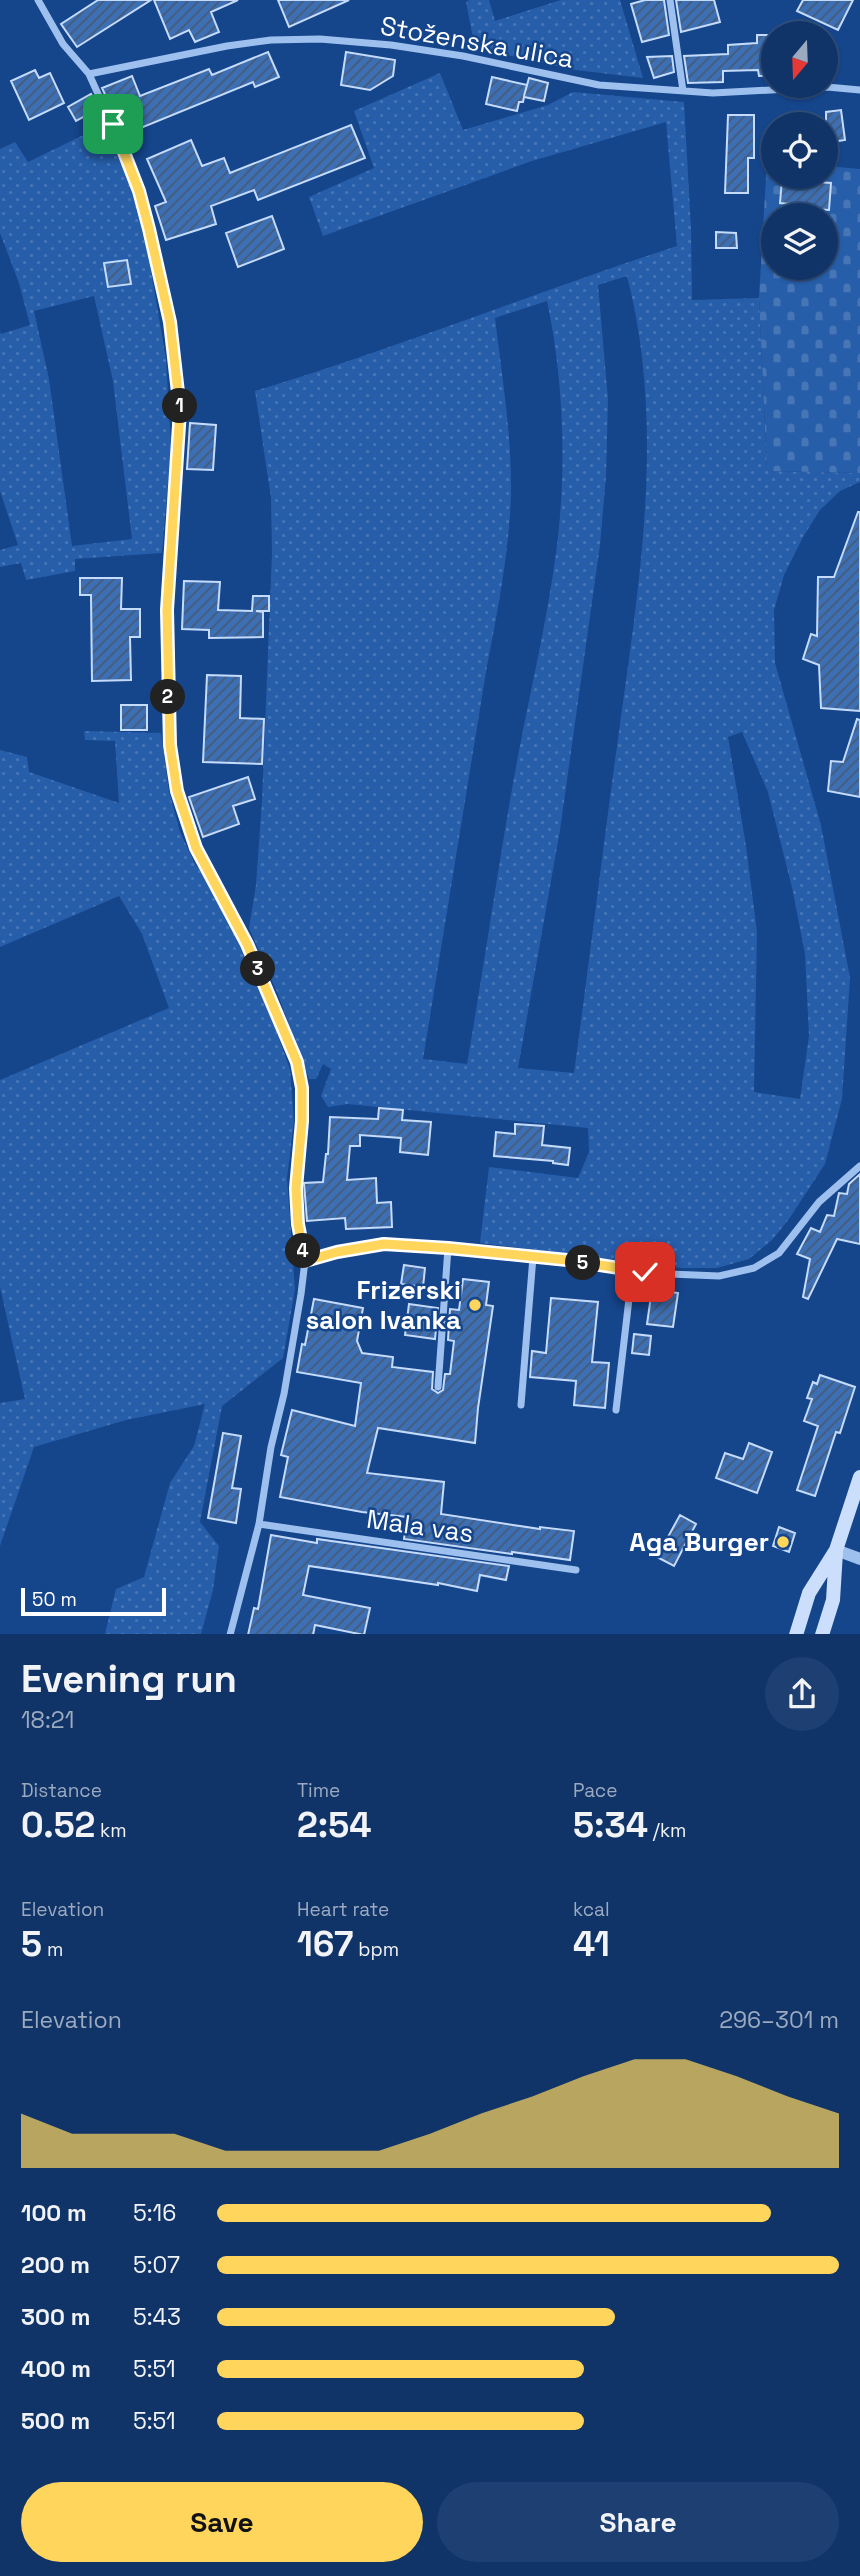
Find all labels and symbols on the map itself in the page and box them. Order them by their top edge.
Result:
street label: Stoženska ulica [378,8,576,76]
north arrow [761,21,838,98]
pin [83,94,143,154]
pin: 1 [162,388,198,424]
pin: 2 [150,680,186,714]
pin: 3 [240,951,276,986]
pin: 4 [286,1234,320,1268]
pin [615,1242,675,1302]
pin: 5 [566,1246,600,1280]
place label: Frizerski salon Ivanka [306,1273,461,1337]
marker: Frizerski salon Ivanka [467,1297,483,1313]
street label: Mala vas [364,1502,476,1550]
place label: Aga Burger [629,1525,769,1559]
marker: Aga Burger [775,1534,791,1550]
scale bar [21,1586,166,1617]

